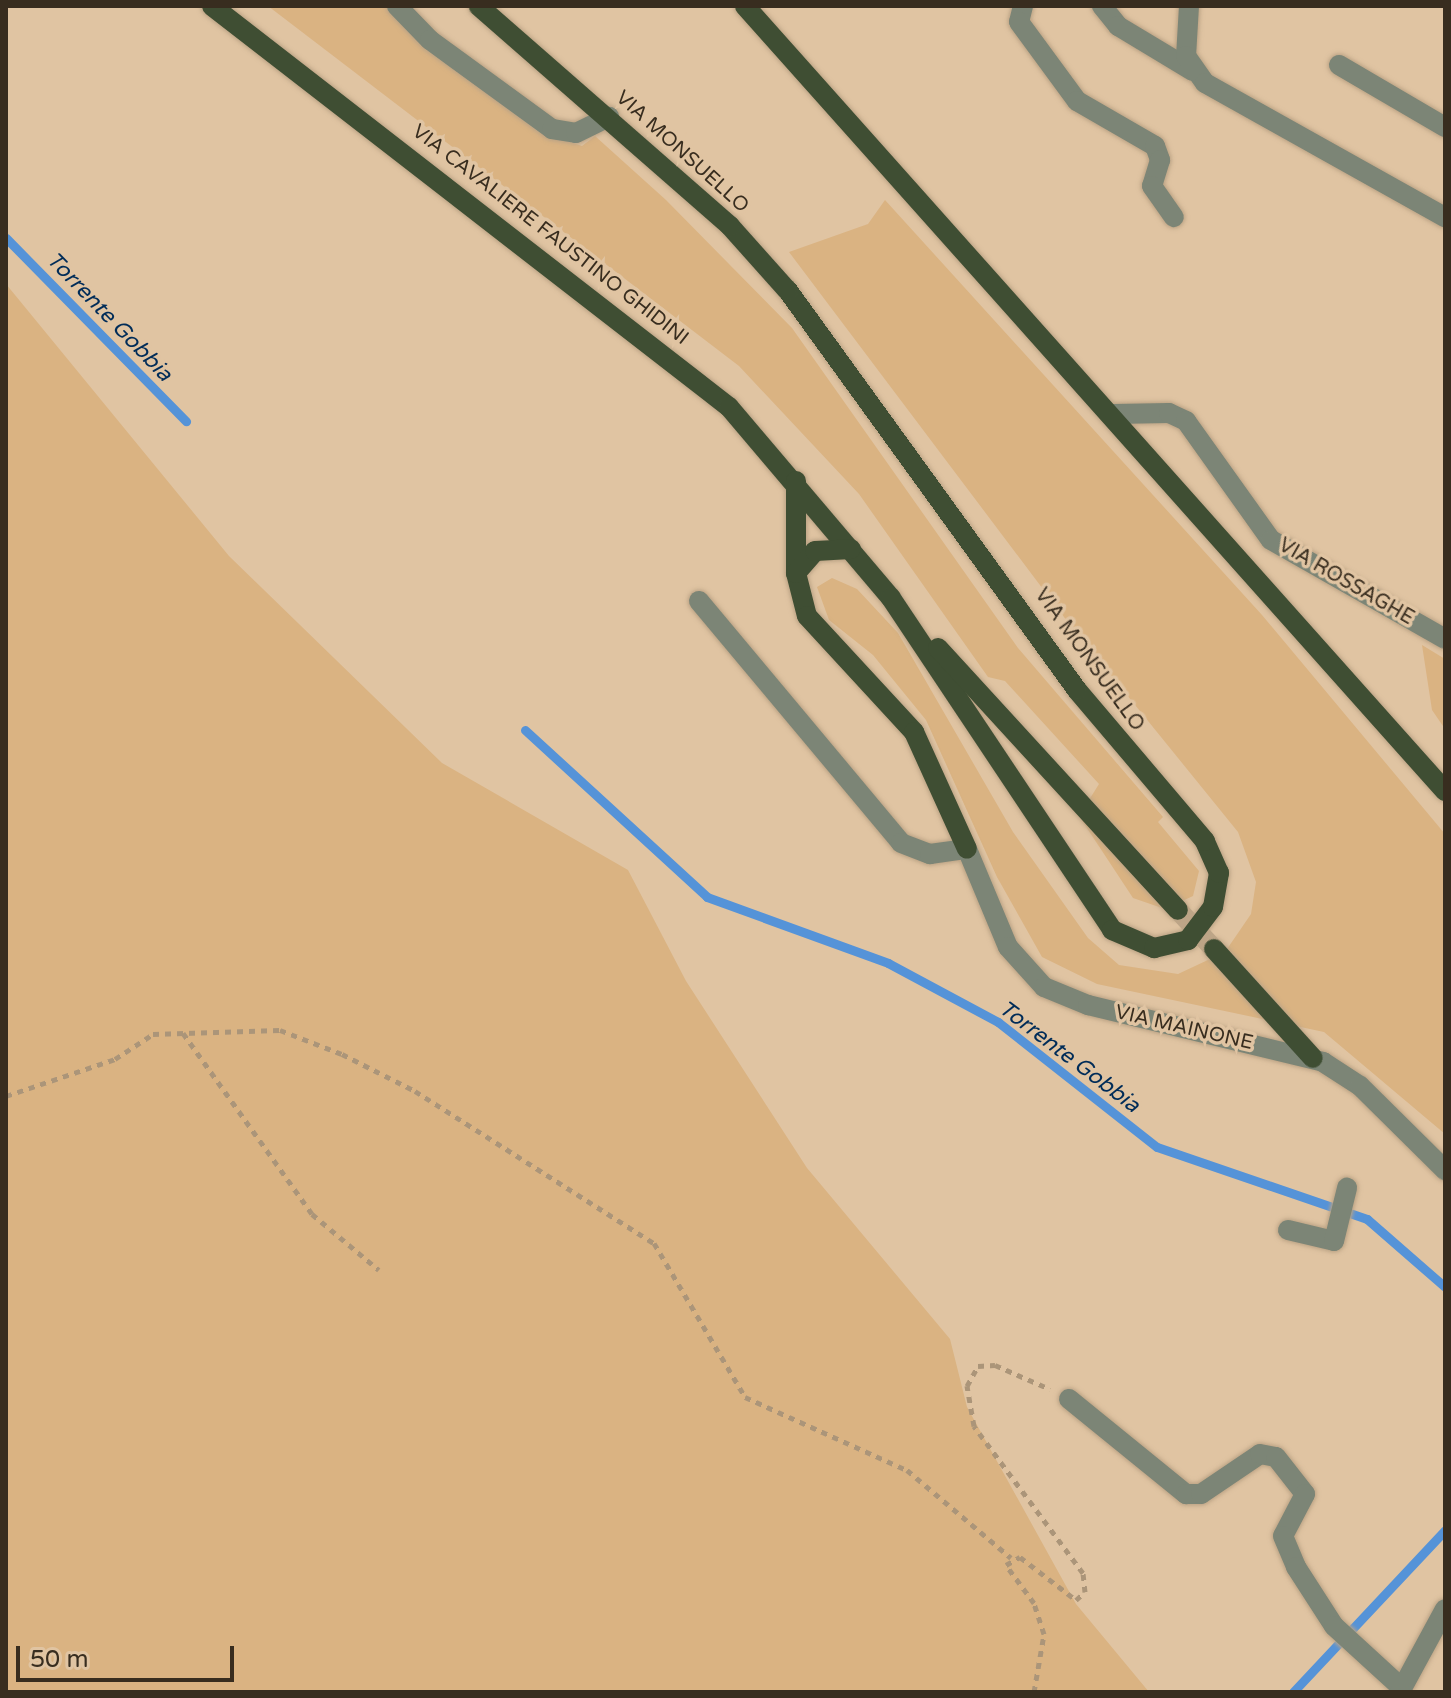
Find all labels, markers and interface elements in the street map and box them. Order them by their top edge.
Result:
street label: VIA MONSUELLO [610,86,754,218]
street label: VIA CAVALIERE FAUSTINO GHIDINI [407,120,693,350]
water label: Torrente Gobbia [41,247,177,387]
street label: VIA ROSSAGHE [1274,533,1418,631]
street label: VIA MONSUELLO [1029,584,1149,736]
water label: Torrente Gobbia [993,995,1145,1119]
street label: VIA MAINONE [1113,1000,1255,1056]
scale bar [20,1630,238,1680]
text: 50 m [30,1645,88,1674]

